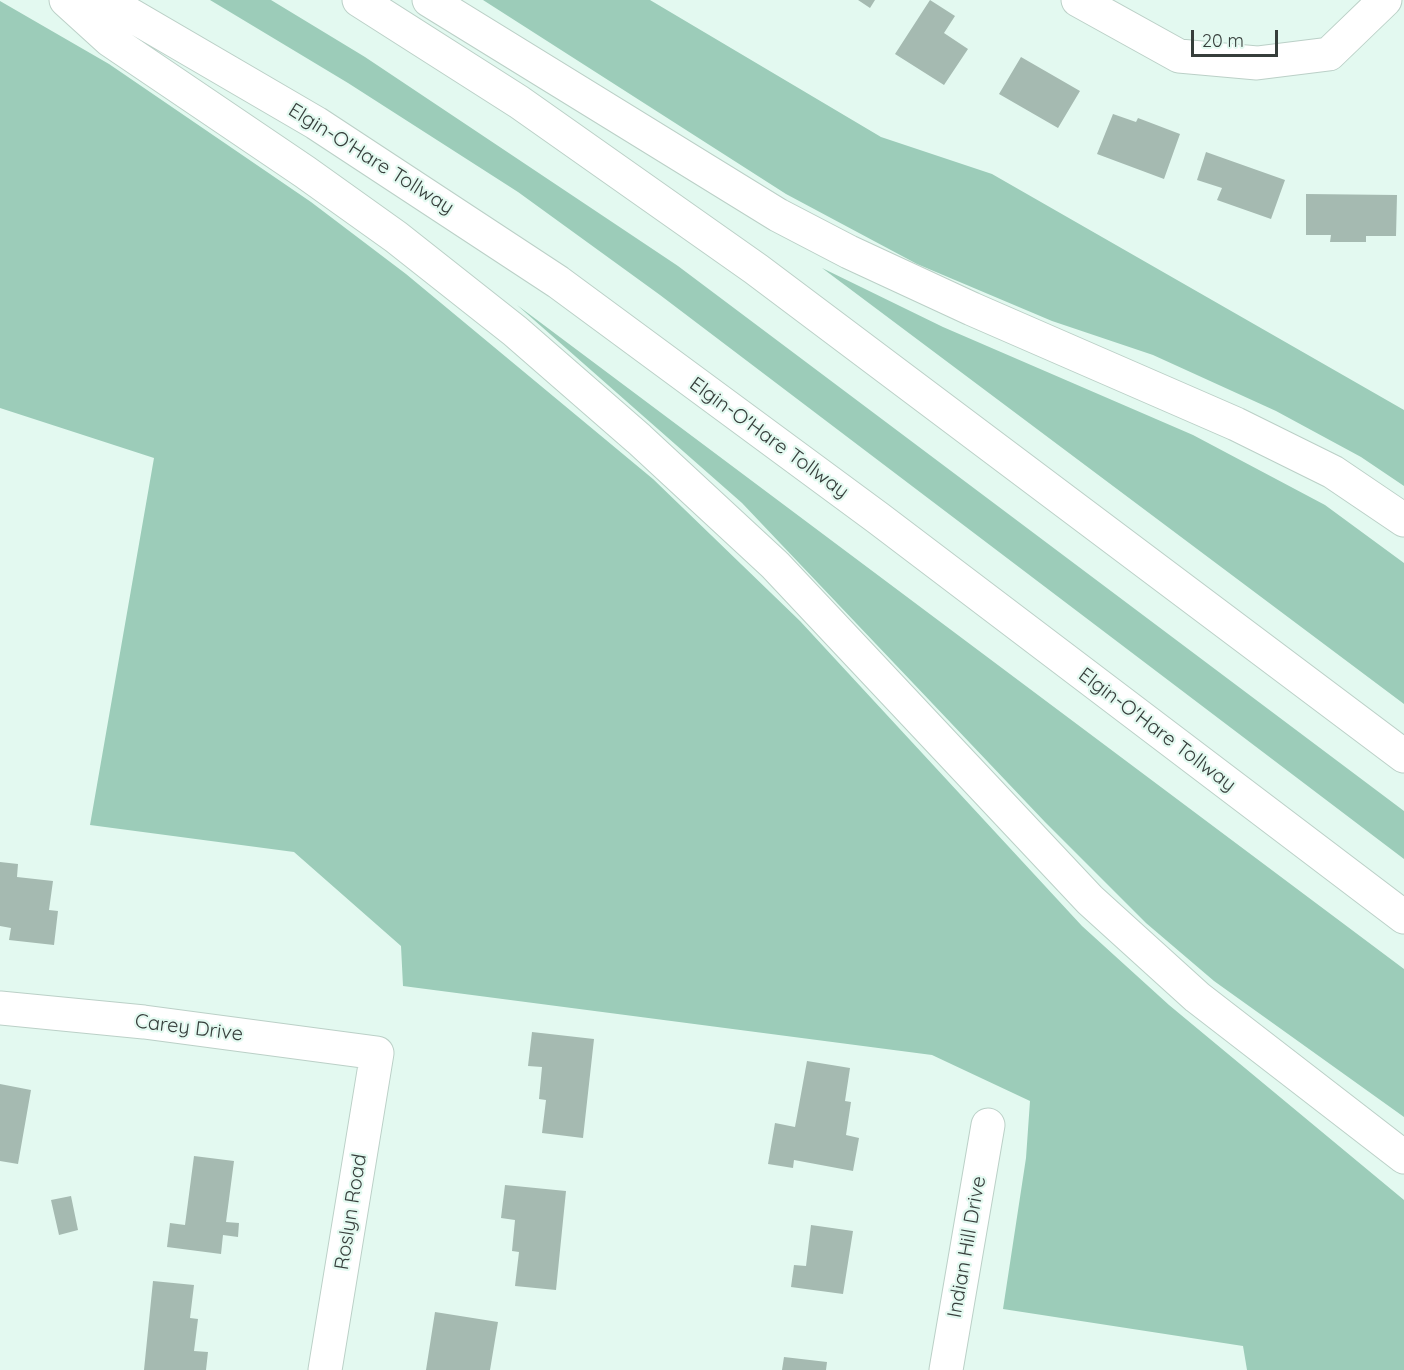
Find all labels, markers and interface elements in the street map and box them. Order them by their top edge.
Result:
scale bar [1194,18,1281,56]
text: 20 m [1202,29,1244,52]
street label: Elgin-O'Hare Tollway [284,98,458,220]
street label: Elgin-O'Hare Tollway [685,372,853,504]
street label: Elgin-O'Hare Tollway [1074,663,1240,797]
street label: Carey Drive [134,1009,244,1047]
street label: Roslyn Road [330,1152,372,1272]
street label: Indian Hill Drive [943,1174,991,1320]

